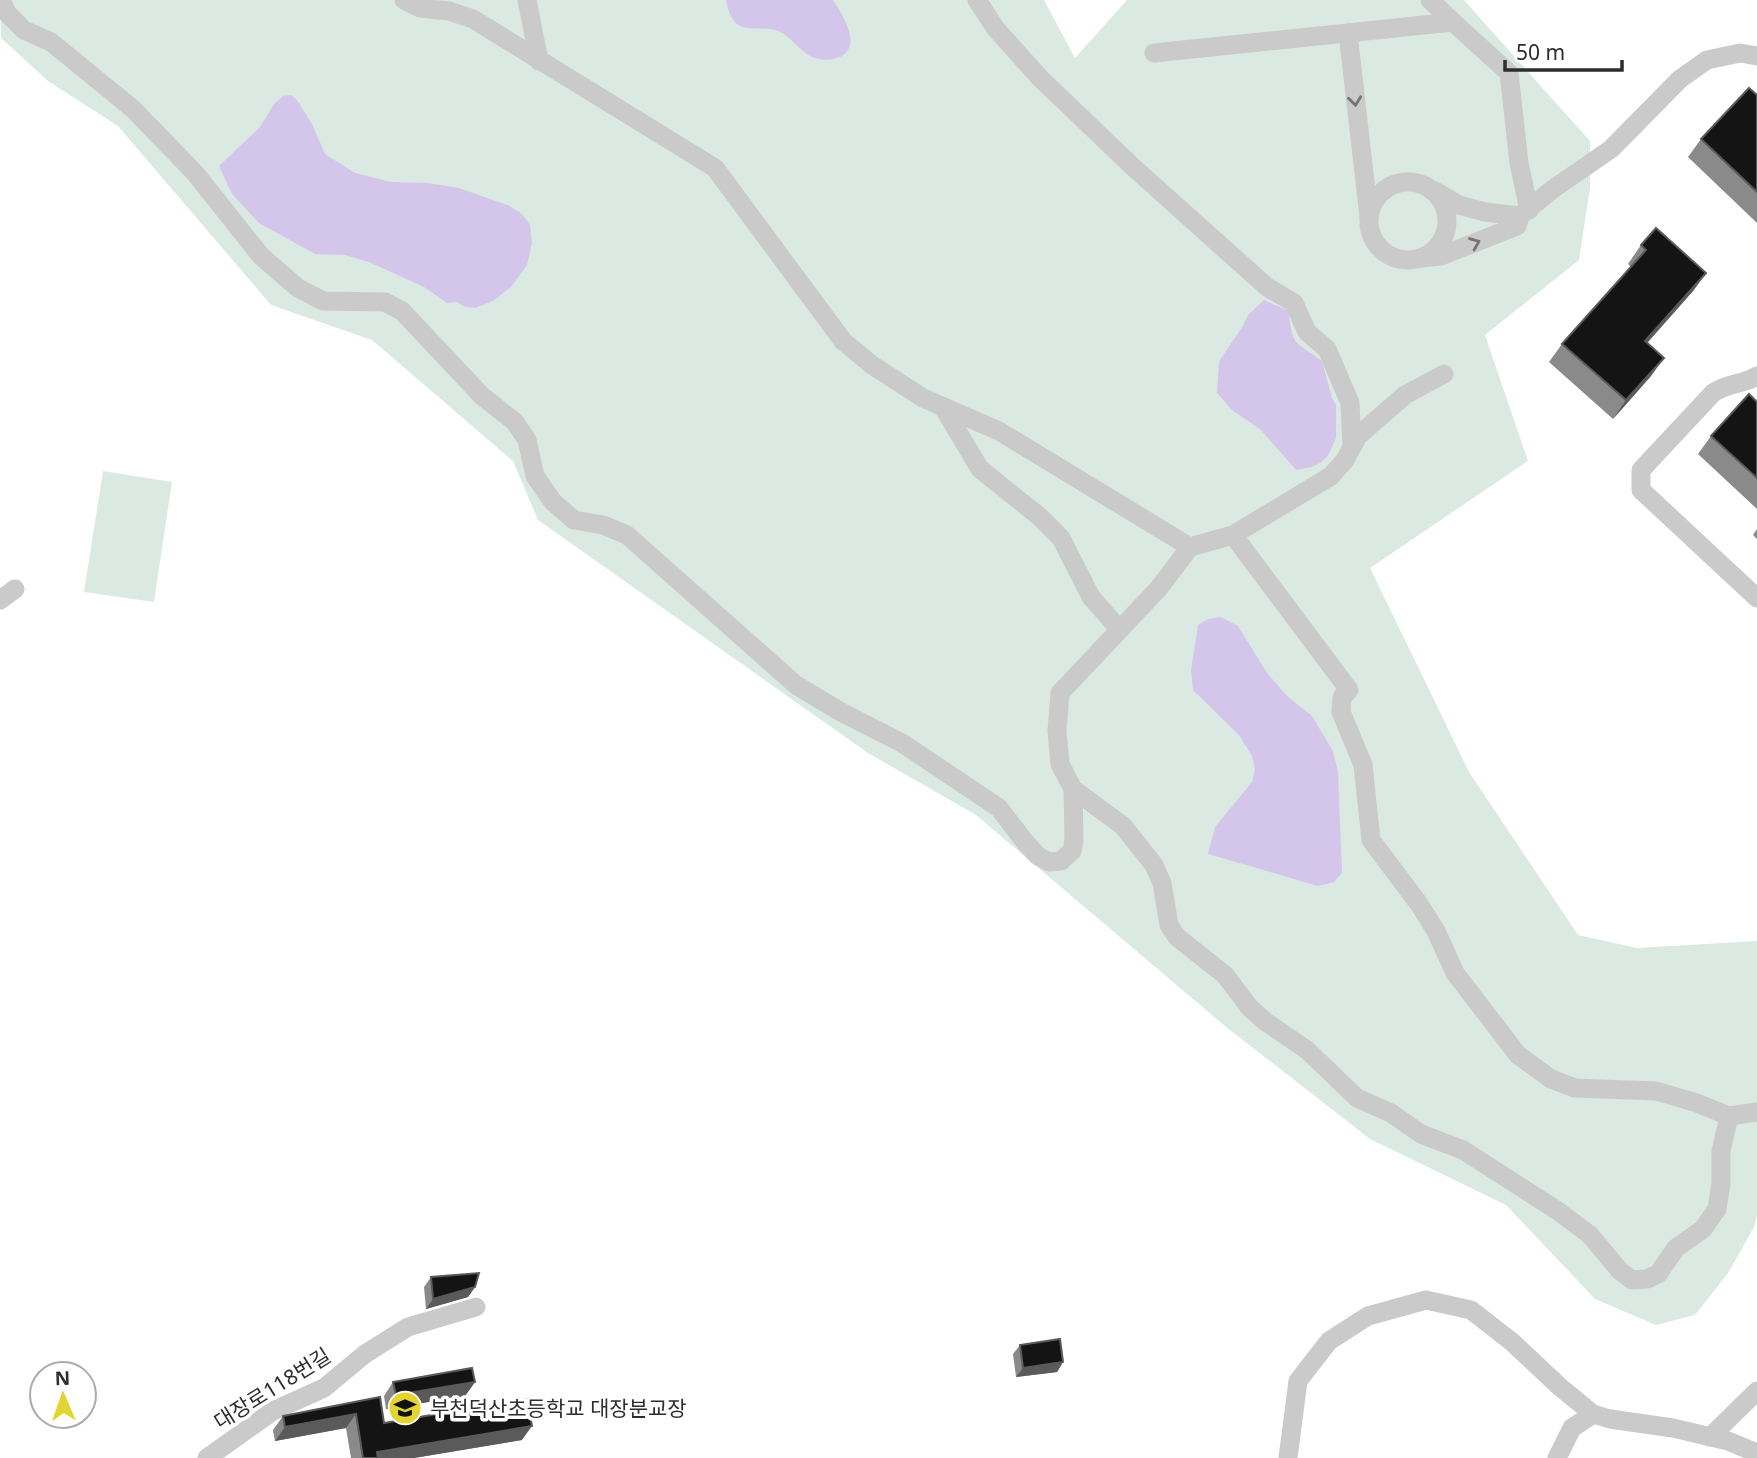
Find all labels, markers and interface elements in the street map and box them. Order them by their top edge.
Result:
scale bar [1505,28,1622,72]
text: 50 m [1516,38,1565,66]
one-way arrow [1348,95,1363,107]
one-way arrow [1467,237,1480,251]
street label: 대장로118번길 [208,1341,336,1435]
north arrow [28,1360,98,1430]
text: N [54,1365,71,1391]
school or university icon: 부천덕산초등학교 대장분교장 [386,1389,424,1427]
place label: 부천덕산초등학교 대장분교장 [430,1394,687,1422]

